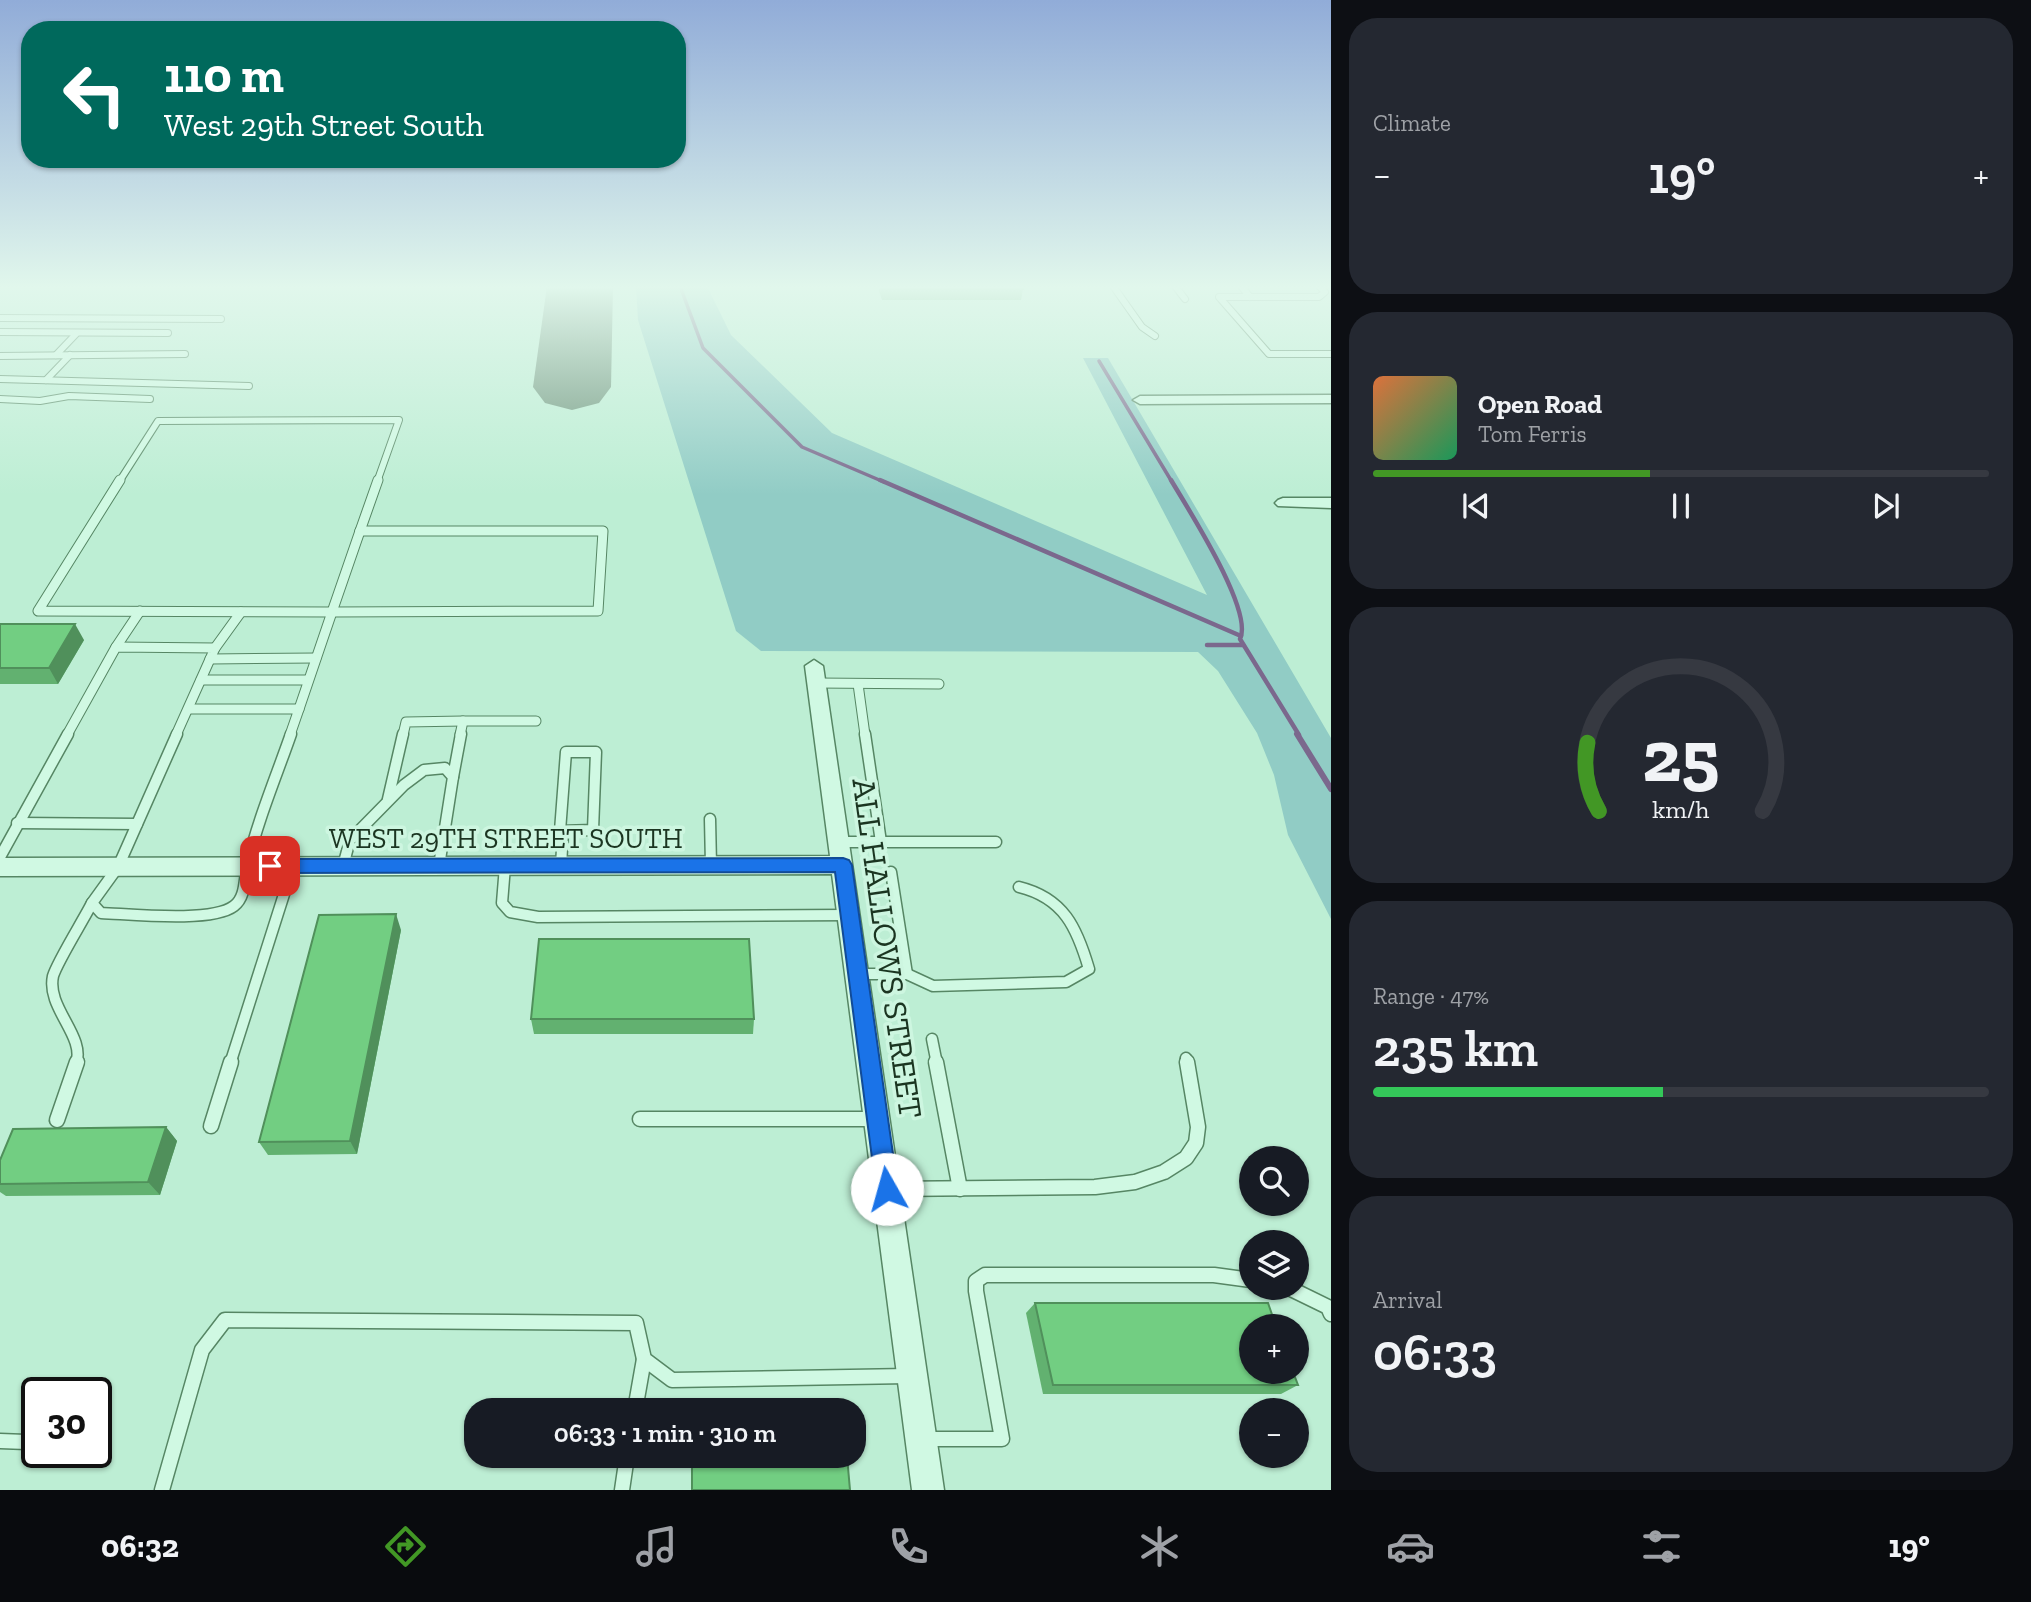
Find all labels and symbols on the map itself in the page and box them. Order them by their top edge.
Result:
street label: ALL HALLOWS STREET [844,776,931,1121]
street label: WEST 29TH STREET SOUTH [329,822,683,855]
pin [240,836,300,896]
position arrow [850,1152,924,1226]
speed limit sign: 30 [21,1377,112,1468]

